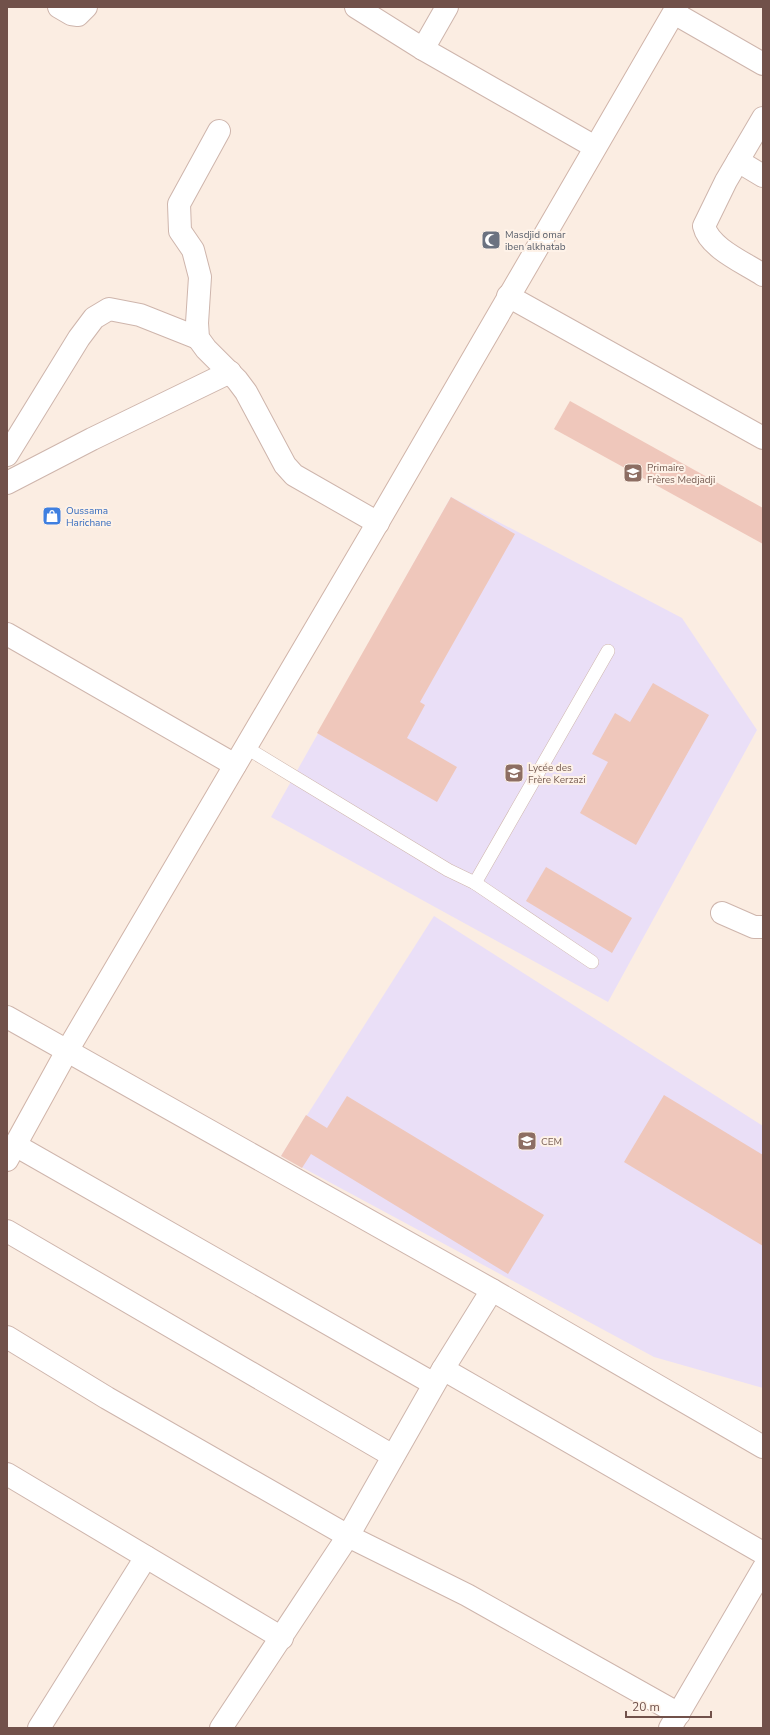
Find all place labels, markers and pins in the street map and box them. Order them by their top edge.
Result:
place label: Masdjid omar iben alkhatab [505,228,566,254]
mosque icon: Masdjid omar iben alkhatab [480,229,502,251]
place label: Primaire Frères Medjadji [647,461,715,487]
school or university icon: Primaire Frères Medjadji [622,462,644,484]
place label: Oussama Harichane [66,504,111,530]
shop icon: Oussama Harichane [41,505,63,527]
place label: Lycée des Frère Kerzazi [528,761,586,787]
school or university icon: Lycée des Frère Kerzazi [503,762,525,784]
school or university icon: CEM [516,1130,538,1152]
place label: CEM [541,1135,562,1149]

